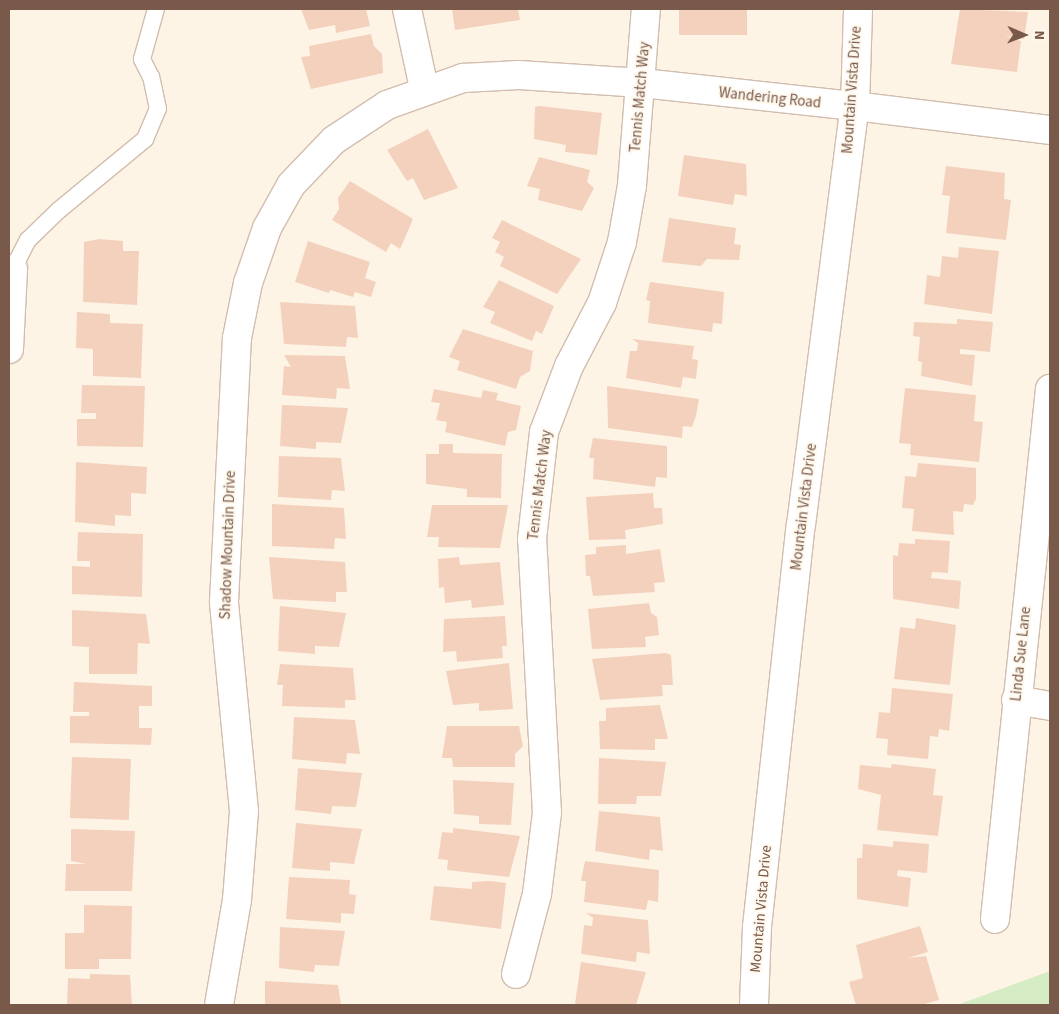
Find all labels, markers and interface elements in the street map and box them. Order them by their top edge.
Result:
north arrow [999,10,1049,60]
street label: Mountain Vista Drive [839,26,865,154]
text: N [1029,30,1049,40]
street label: Tennis Match Way [626,41,654,153]
street label: Wandering Road [718,84,822,112]
street label: Tennis Match Way [524,429,556,541]
street label: Mountain Vista Drive [787,442,821,572]
street label: Shadow Mountain Drive [216,470,240,620]
street label: Linda Sue Lane [1007,606,1035,702]
street label: Mountain Vista Drive [746,845,776,973]

